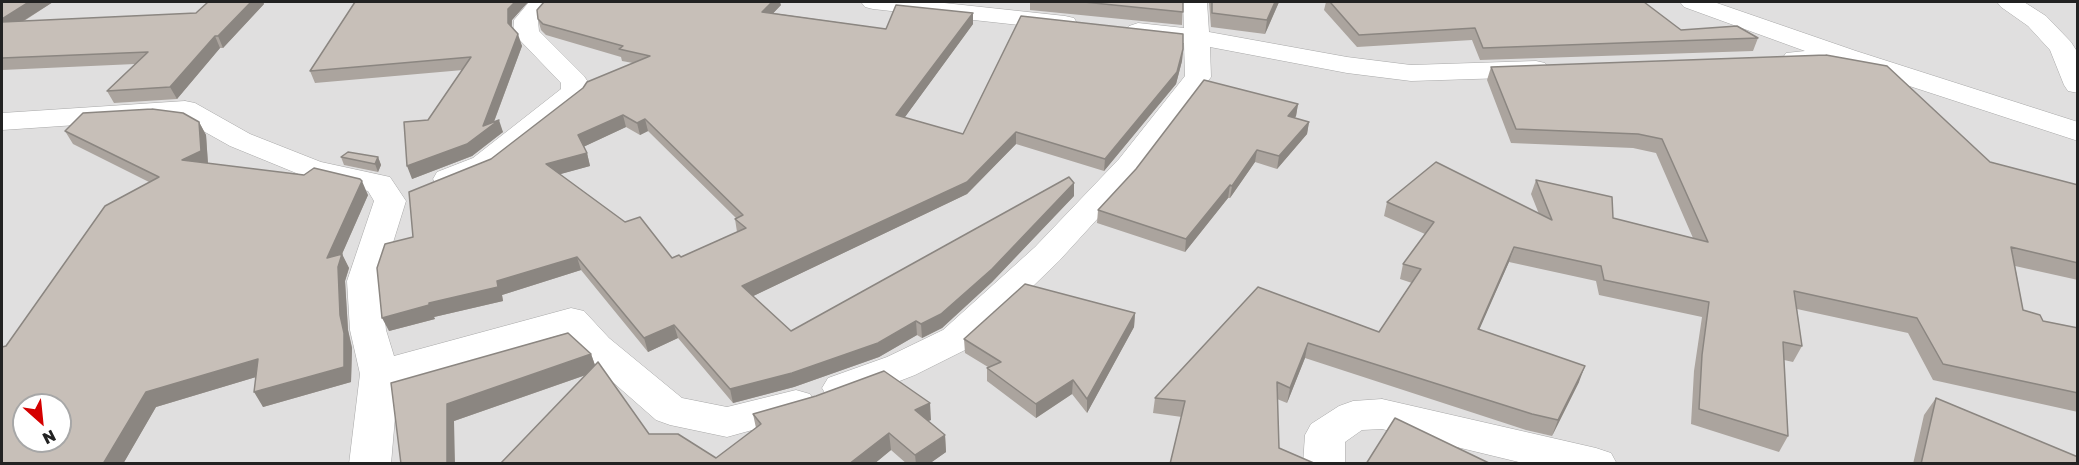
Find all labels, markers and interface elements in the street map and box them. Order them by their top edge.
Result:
north arrow [12,393,72,453]
text: N [39,426,59,449]

